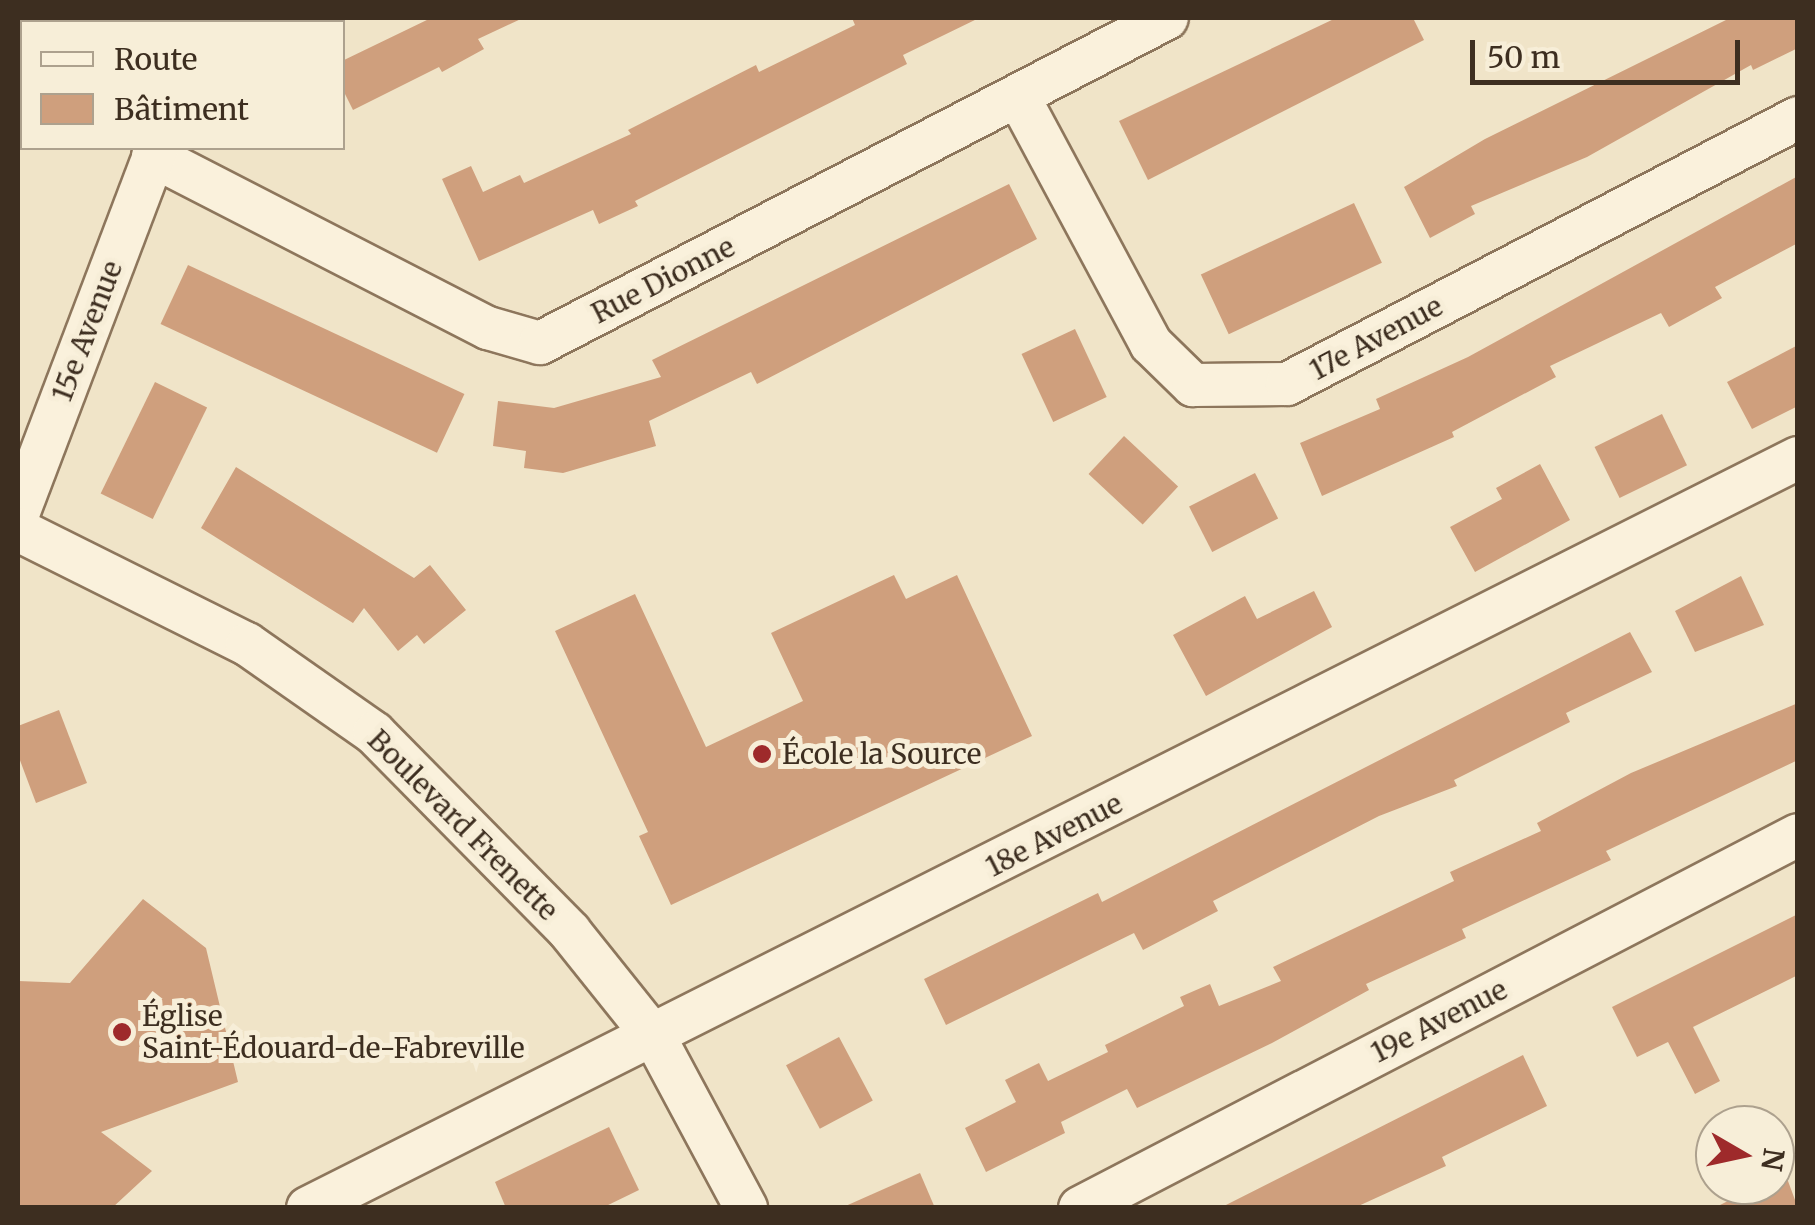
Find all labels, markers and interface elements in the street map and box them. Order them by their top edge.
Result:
legend [20,20,345,150]
scale bar [1475,20,1745,82]
text: 50 m [1487,38,1560,76]
text: Route [114,40,197,78]
text: Bâtiment [114,90,249,128]
street label: Rue Dionne [586,230,740,330]
street label: 15e Avenue [45,256,129,406]
street label: 17e Avenue [1304,289,1448,387]
street label: Boulevard Frenette [361,723,565,927]
place label: École la Source [782,737,981,771]
marker: École la Source [751,743,773,765]
street label: 18e Avenue [980,786,1128,884]
street label: 19e Avenue [1366,972,1512,1070]
place label: Église Saint-Édouard-de-Fabreville [142,999,525,1065]
marker: Église Saint-Édouard-de-Fabreville [111,1021,133,1043]
north arrow [1695,1105,1795,1205]
text: N [1753,1146,1792,1173]

